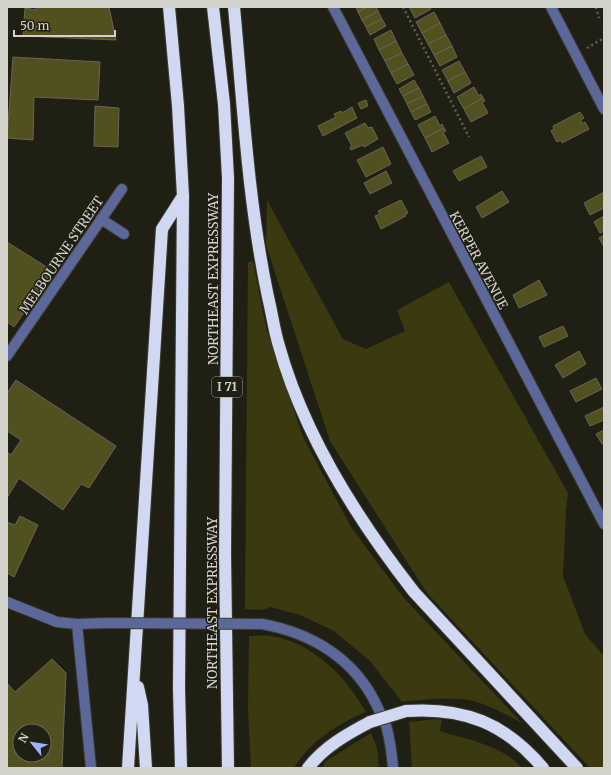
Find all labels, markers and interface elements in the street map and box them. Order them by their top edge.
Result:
scale bar [14,12,115,38]
text: 50 m [20,18,49,33]
street label: NORTHEAST EXPRESSWAY [205,192,222,365]
street label: MELBOURNE STREET [16,193,107,318]
street label: KERPER AVENUE [446,208,512,313]
road number: I 71 [212,377,242,397]
street label: NORTHEAST EXPRESSWAY [204,516,221,689]
north arrow [12,723,52,763]
text: N [15,730,32,745]

